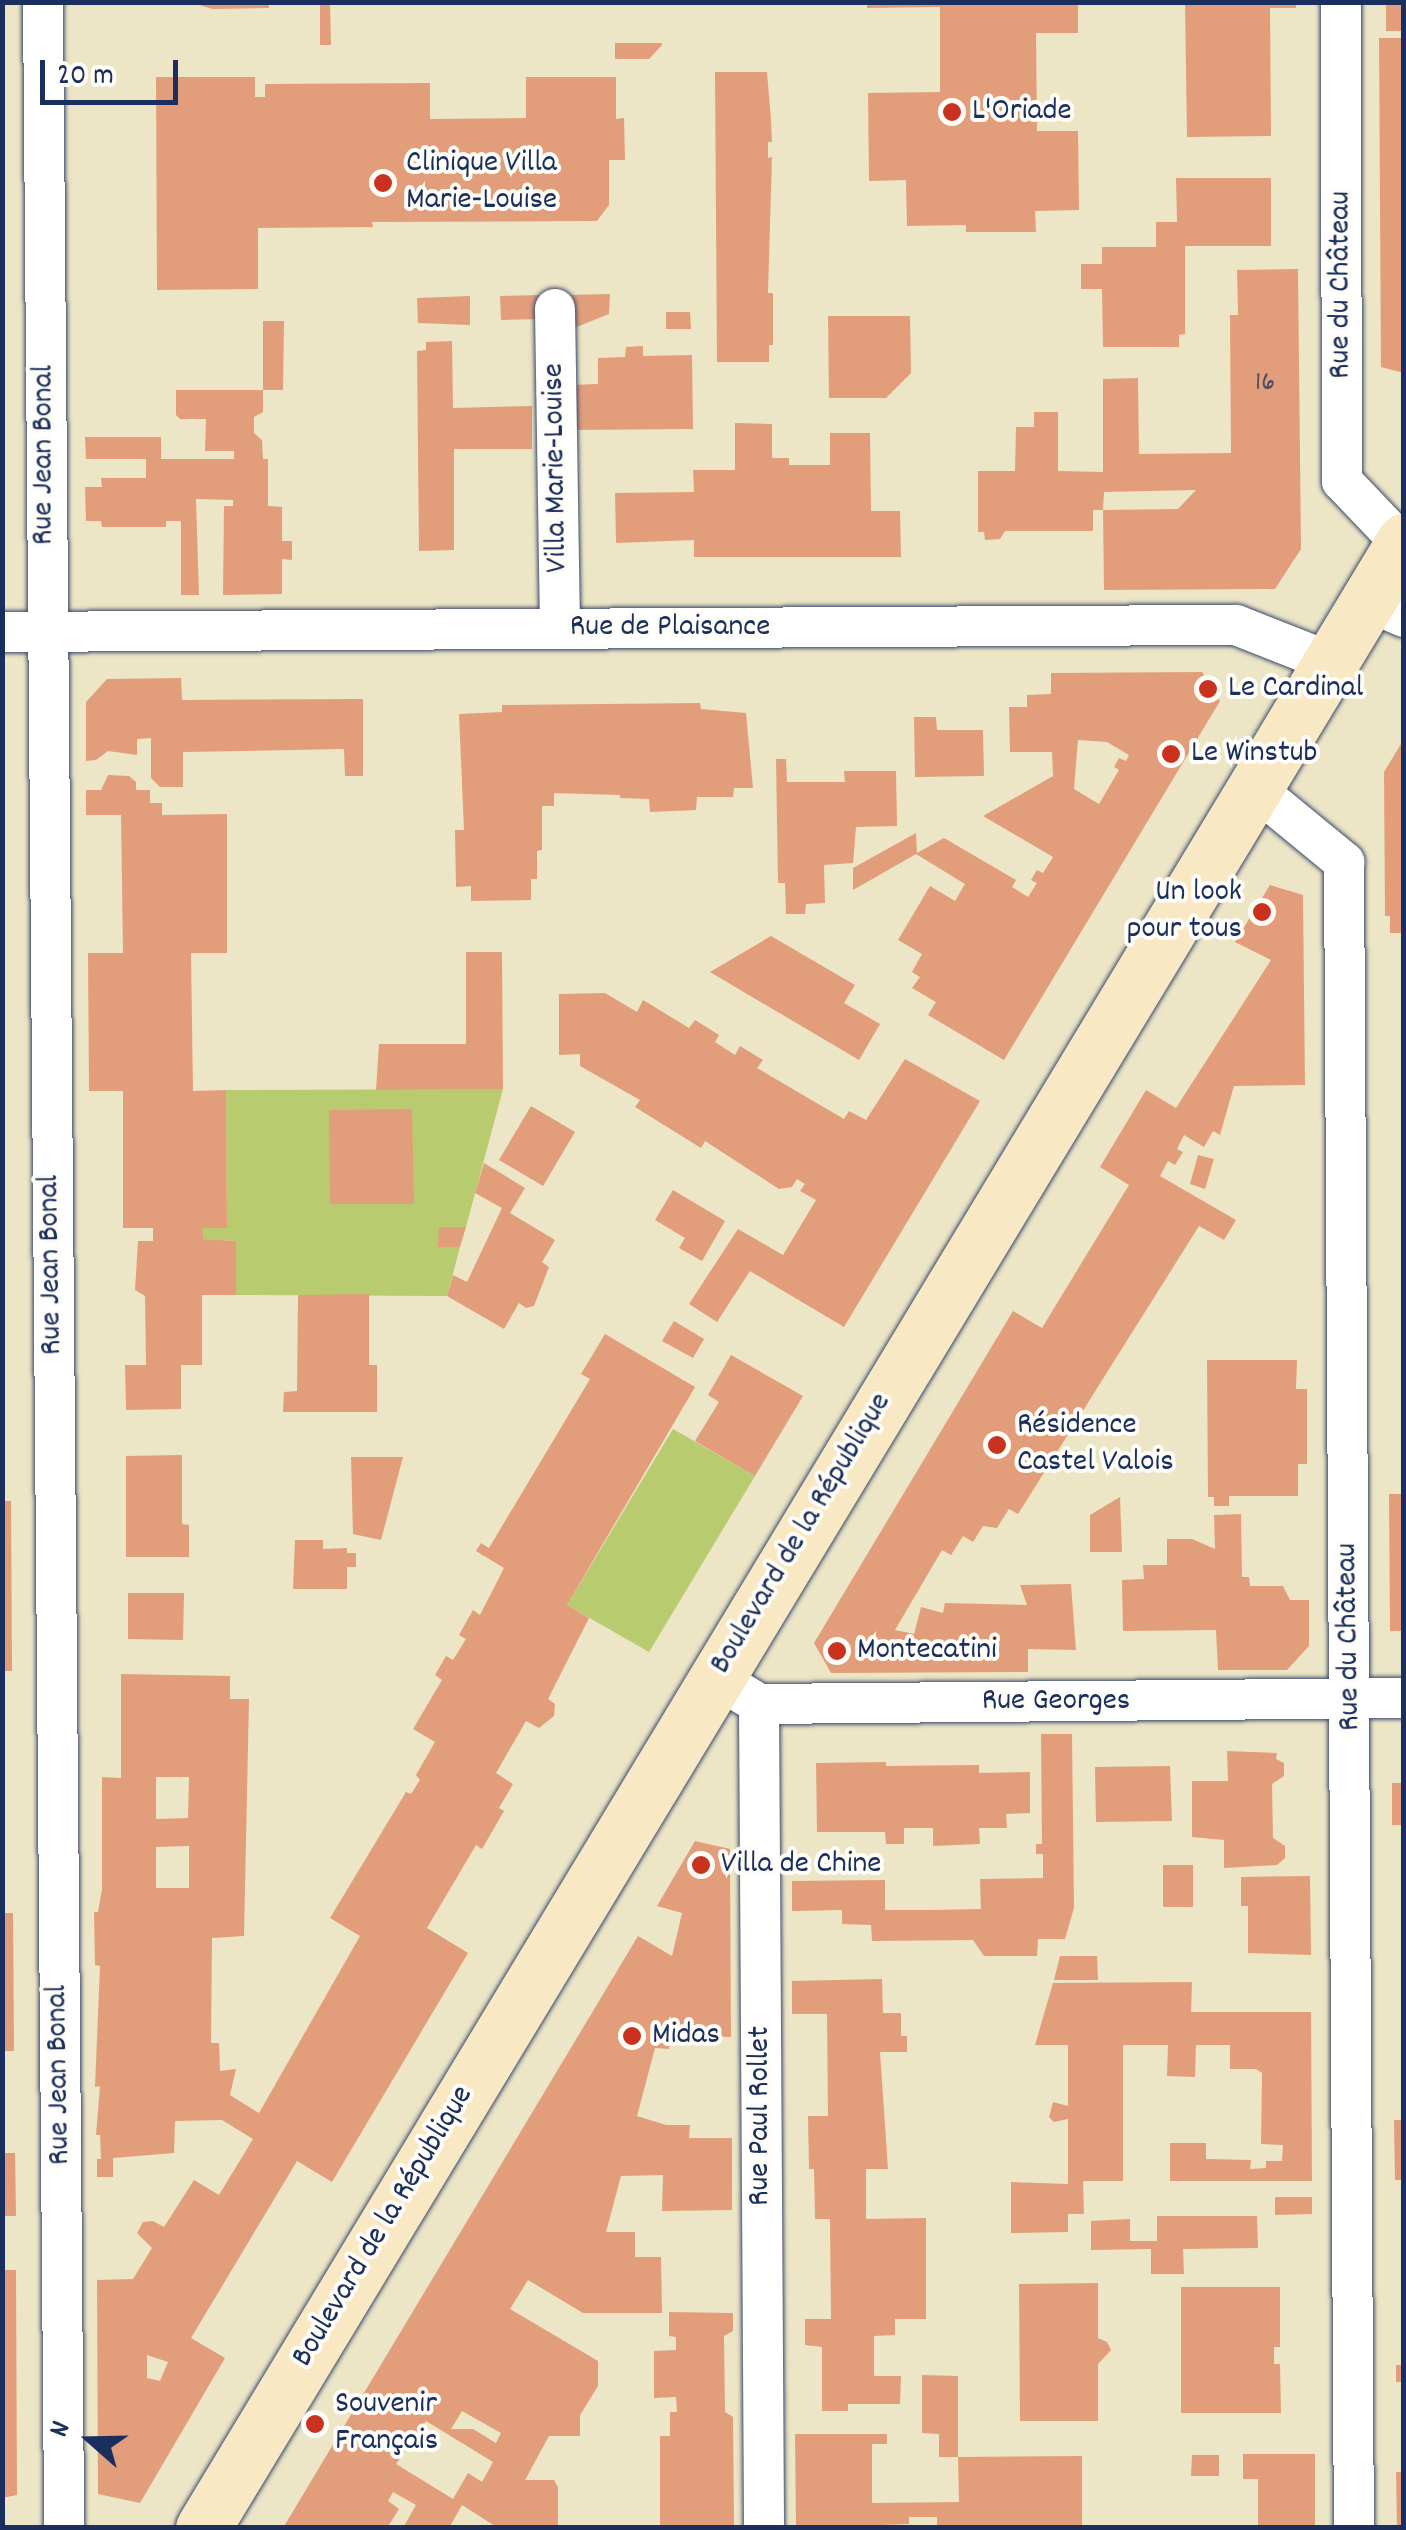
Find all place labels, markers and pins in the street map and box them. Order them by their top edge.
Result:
place label: L'Oriade [972,93,1072,131]
marker: L'Oriade [941,101,963,123]
place label: Clinique Villa Marie-Louise [406,146,557,221]
marker: Clinique Villa Marie-Louise [370,170,396,196]
place label: Le Cardinal [1228,670,1363,708]
marker: Le Cardinal [1197,678,1219,700]
place label: Le Winstub [1191,735,1317,773]
marker: Le Winstub [1160,743,1182,765]
place label: Un look pour tous [1127,875,1242,950]
marker: Un look pour tous [1251,901,1273,923]
place label: Résidence Castel Valois [1017,1408,1174,1483]
marker: Résidence Castel Valois [986,1434,1008,1456]
place label: Montecatini [857,1632,997,1670]
marker: Montecatini [826,1640,848,1662]
place label: Villa de Chine [721,1846,881,1884]
marker: Villa de Chine [690,1854,712,1876]
place label: Midas [652,2017,720,2055]
marker: Midas [621,2025,643,2047]
place label: Souvenir Français [335,2387,438,2462]
marker: Souvenir Français [304,2413,326,2435]

